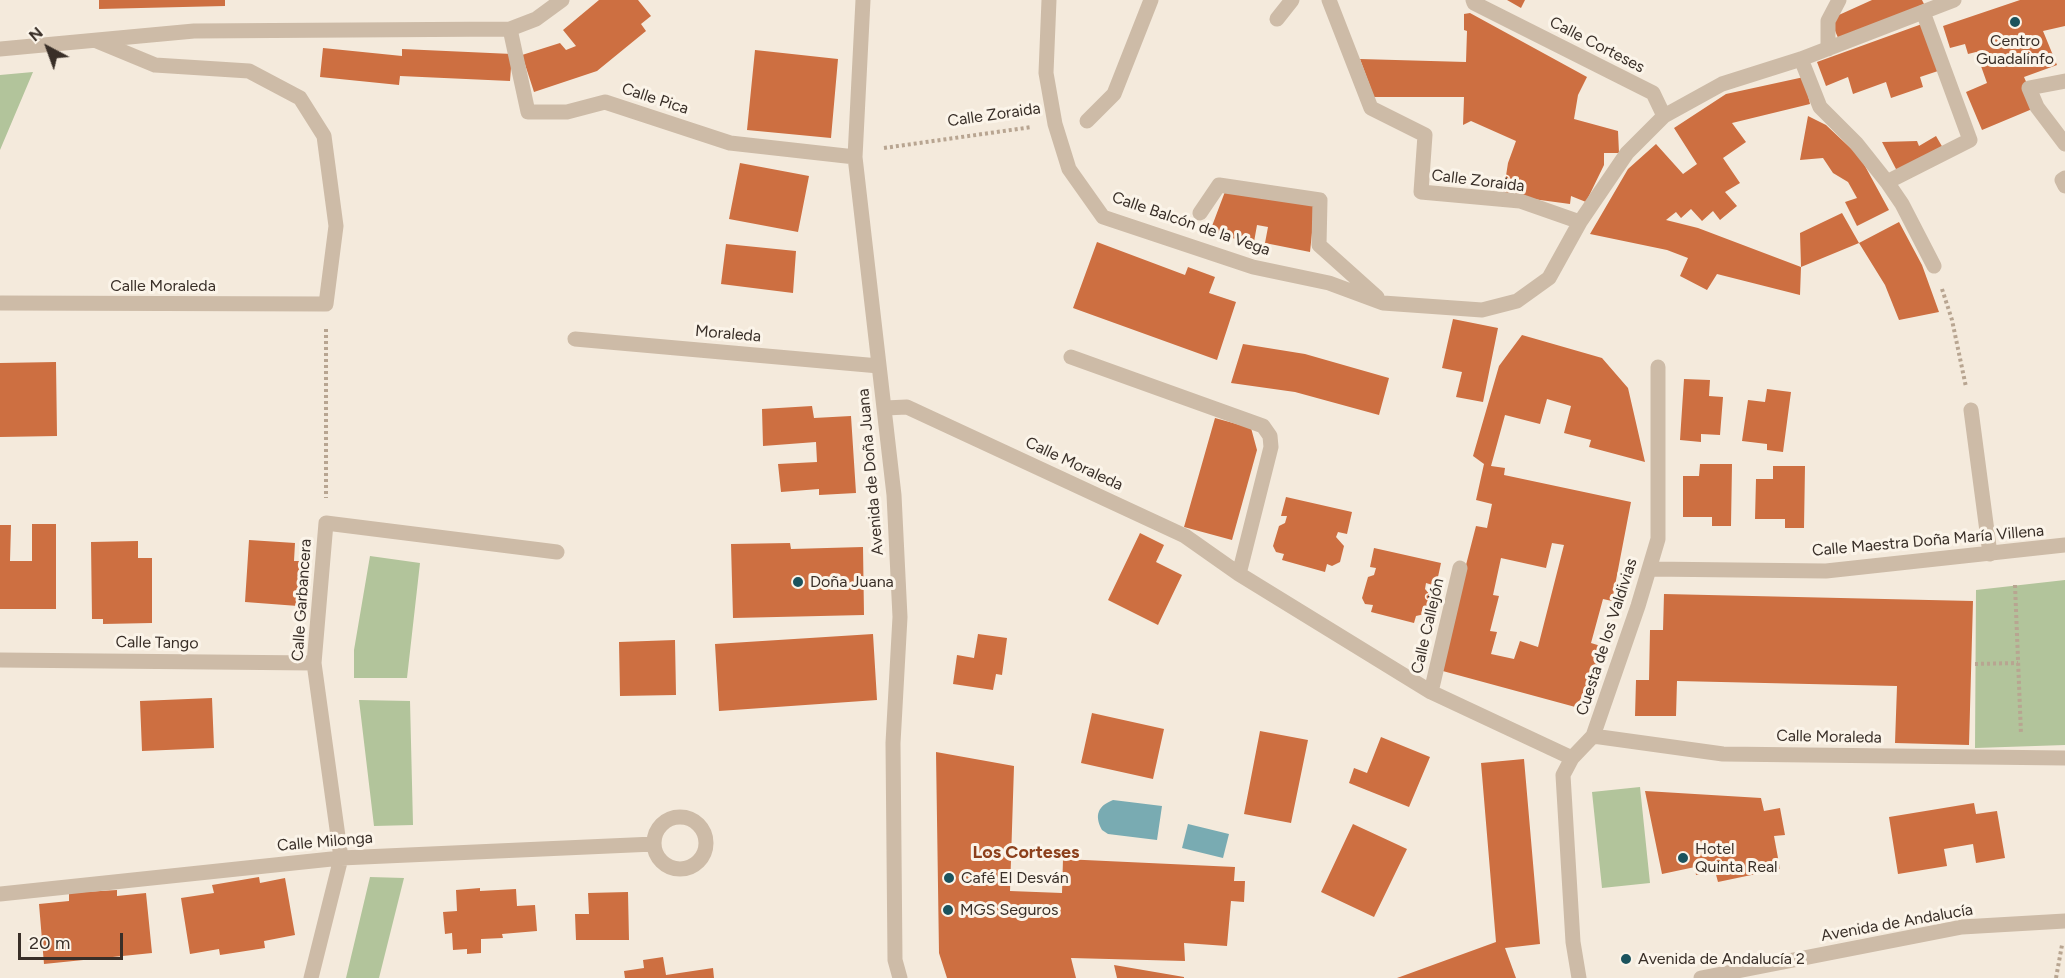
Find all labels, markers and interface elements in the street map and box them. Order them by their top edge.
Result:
street label: Calle Corteses [1546,13,1648,77]
marker: Centro Guadalinfo [2008,15,2022,29]
north arrow [18,18,78,78]
text: N [25,23,47,45]
place label: Centro Guadalinfo [1976,31,2054,69]
street label: Calle Pica [619,79,691,119]
street label: Calle Zoraida [946,99,1042,131]
street label: Calle Zoraida [1430,166,1526,196]
street label: Calle Balcón de la Vega [1109,188,1273,260]
street label: Calle Moraleda [110,276,216,296]
street label: Moraleda [694,322,762,346]
street label: Avenida de Doña Juana [854,388,888,556]
street label: Calle Moraleda [1022,433,1126,495]
street label: Calle Maestra Doña María Villena [1811,521,2045,561]
street label: Calle Garbancera [288,538,316,662]
street label: Cuesta de los Valdivias [1573,556,1641,718]
place label: Doña Juana [810,572,894,592]
marker: Doña Juana [791,575,805,589]
street label: Calle Callejón [1408,576,1448,676]
street label: Calle Tango [115,633,199,653]
street label: Calle Moraleda [1776,726,1882,748]
street label: Calle Milonga [276,828,374,856]
place label: Hotel Quinta Real [1695,839,1778,877]
district label: Los Corteses [973,842,1079,864]
marker: Hotel Quinta Real [1676,851,1690,865]
place label: Café El Desván [961,868,1069,888]
marker: Café El Desván [942,871,956,885]
place label: MGS Seguros [960,900,1058,920]
street label: Avenida de Andalucía [1820,900,1974,946]
marker: MGS Seguros [941,903,955,917]
scale bar [21,921,126,959]
text: 20 m [29,932,70,954]
place label: Avenida de Andalucía 2 [1638,949,1805,969]
marker: Avenida de Andalucía 2 [1619,952,1633,966]

